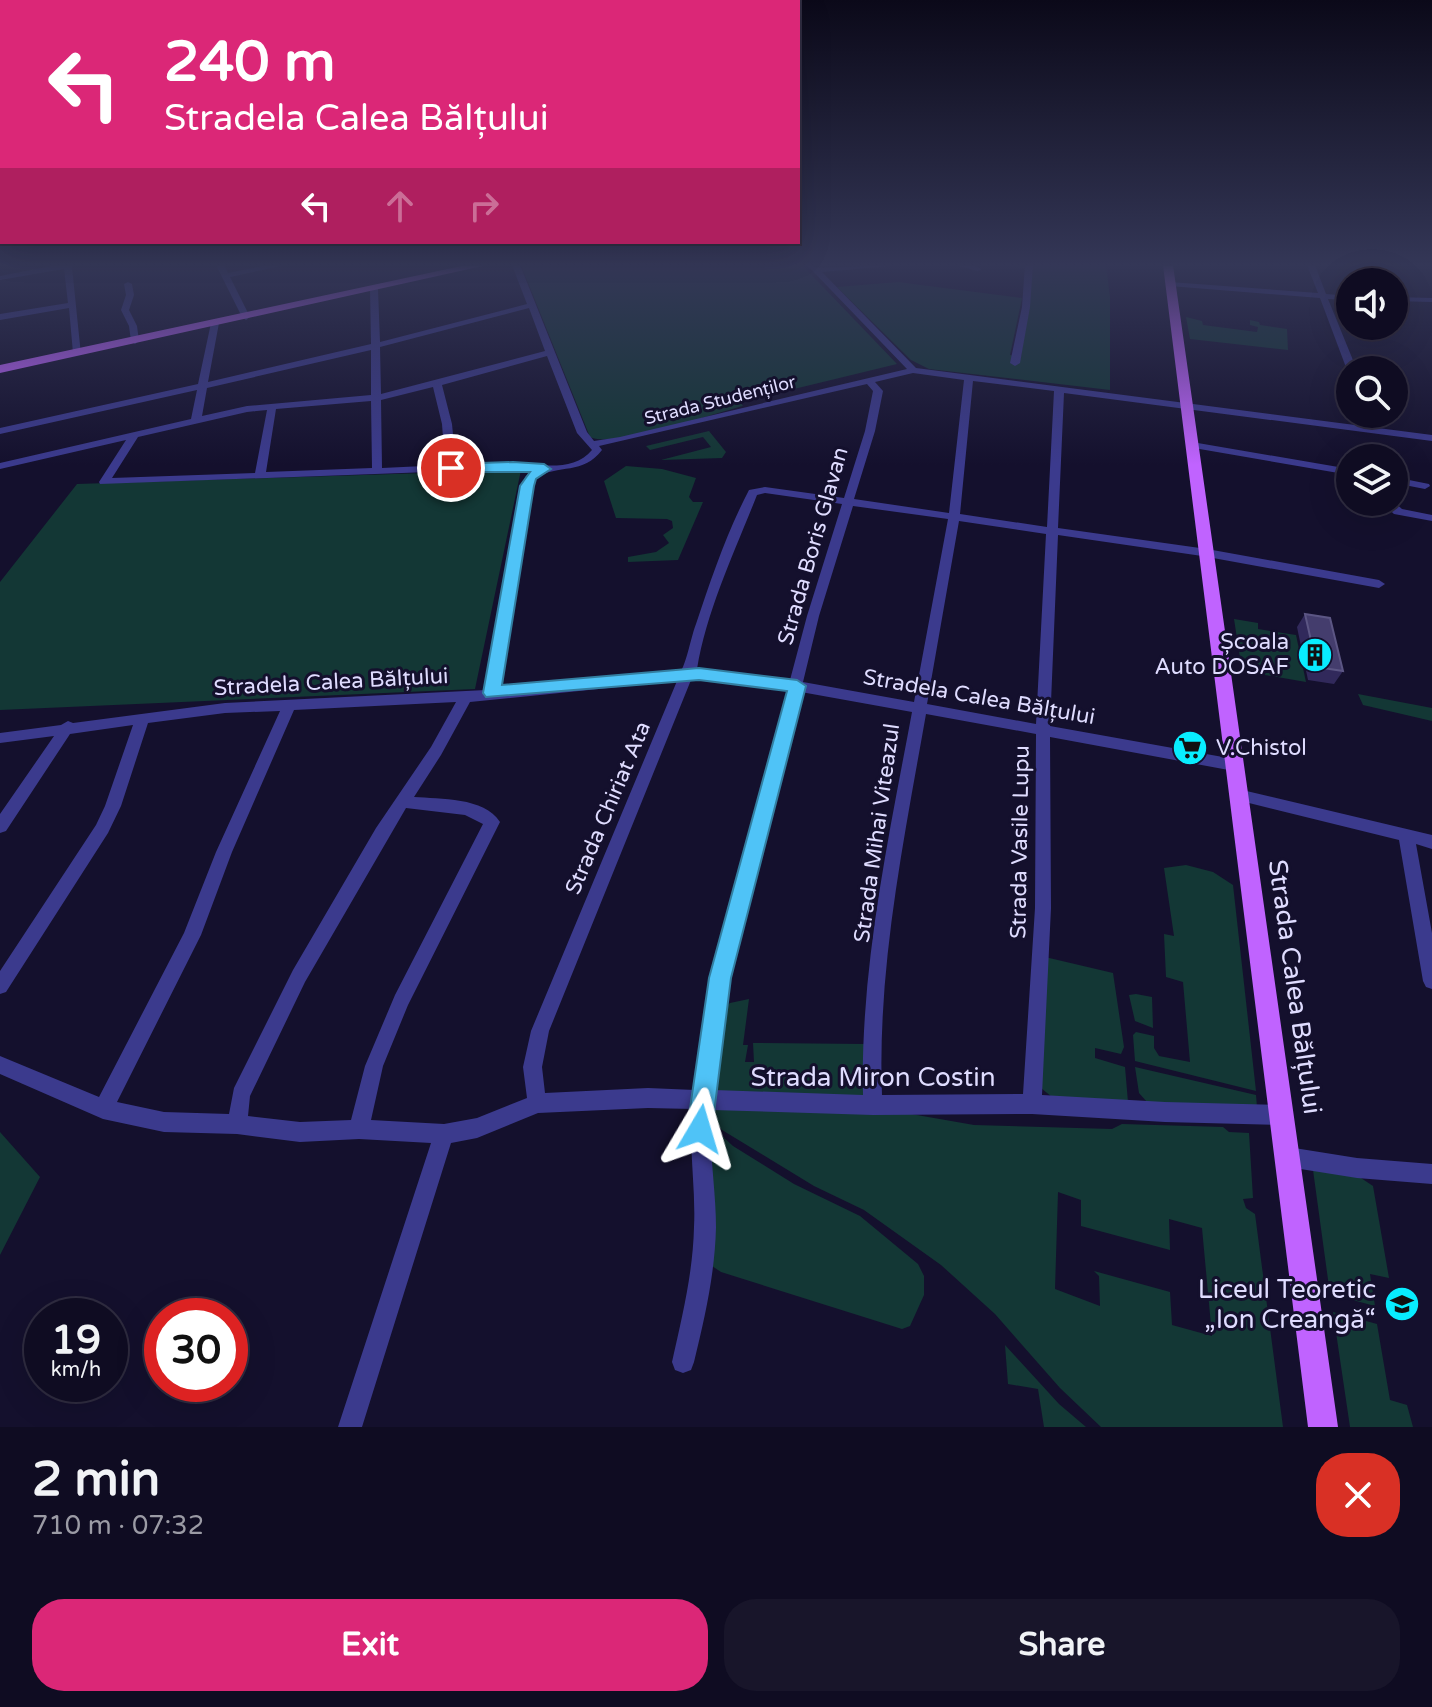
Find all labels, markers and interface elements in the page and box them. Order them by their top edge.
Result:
text: 240 m [164,29,335,96]
icon: left [32,32,136,136]
text: Stradela Calea Bălțului [164,97,549,140]
icon: left [294,184,338,228]
icon: ahead [378,184,422,228]
icon: right [462,184,506,228]
map controls [1336,268,1408,516]
button: sound [1336,268,1408,340]
button: search [1336,356,1408,428]
street label: Strada Studenților [642,371,798,429]
pin [417,434,485,502]
street label: Strada Boris Glavan [772,444,854,648]
button: layers [1336,444,1408,516]
icon: arrive [429,446,473,490]
place label: Școala Auto DOSAF [1154,629,1289,680]
building icon: Școala Auto DOSAF [1296,636,1334,674]
street label: Stradela Calea Bălțului [213,663,449,701]
street label: Stradela Calea Bălțului [861,664,1097,730]
street label: Strada Chiriat Ata [560,718,656,898]
street label: Strada Mihai Viteazul [849,722,905,944]
supermarket icon: V.Chistol [1171,729,1209,767]
place label: V.Chistol [1216,735,1307,761]
street label: Strada Vasile Lupu [1005,745,1035,939]
street label: Strada Calea Bălțului [1262,858,1328,1116]
street label: Strada Miron Costin [750,1062,996,1093]
position arrow [658,1087,742,1171]
place label: Liceul Teoretic „Ion Creangă“ [1198,1274,1376,1335]
school or university icon: Liceul Teoretic „Ion Creangă“ [1383,1285,1421,1323]
speed limit sign: 30 [144,1298,248,1402]
text: 19 [51,1316,101,1364]
text: km/h [51,1358,101,1382]
text: 2 min [32,1451,160,1509]
button: close [1316,1453,1400,1537]
text: 710 m · 07:32 [32,1510,204,1541]
button: Exit [32,1599,708,1691]
button: Share [724,1599,1400,1691]

